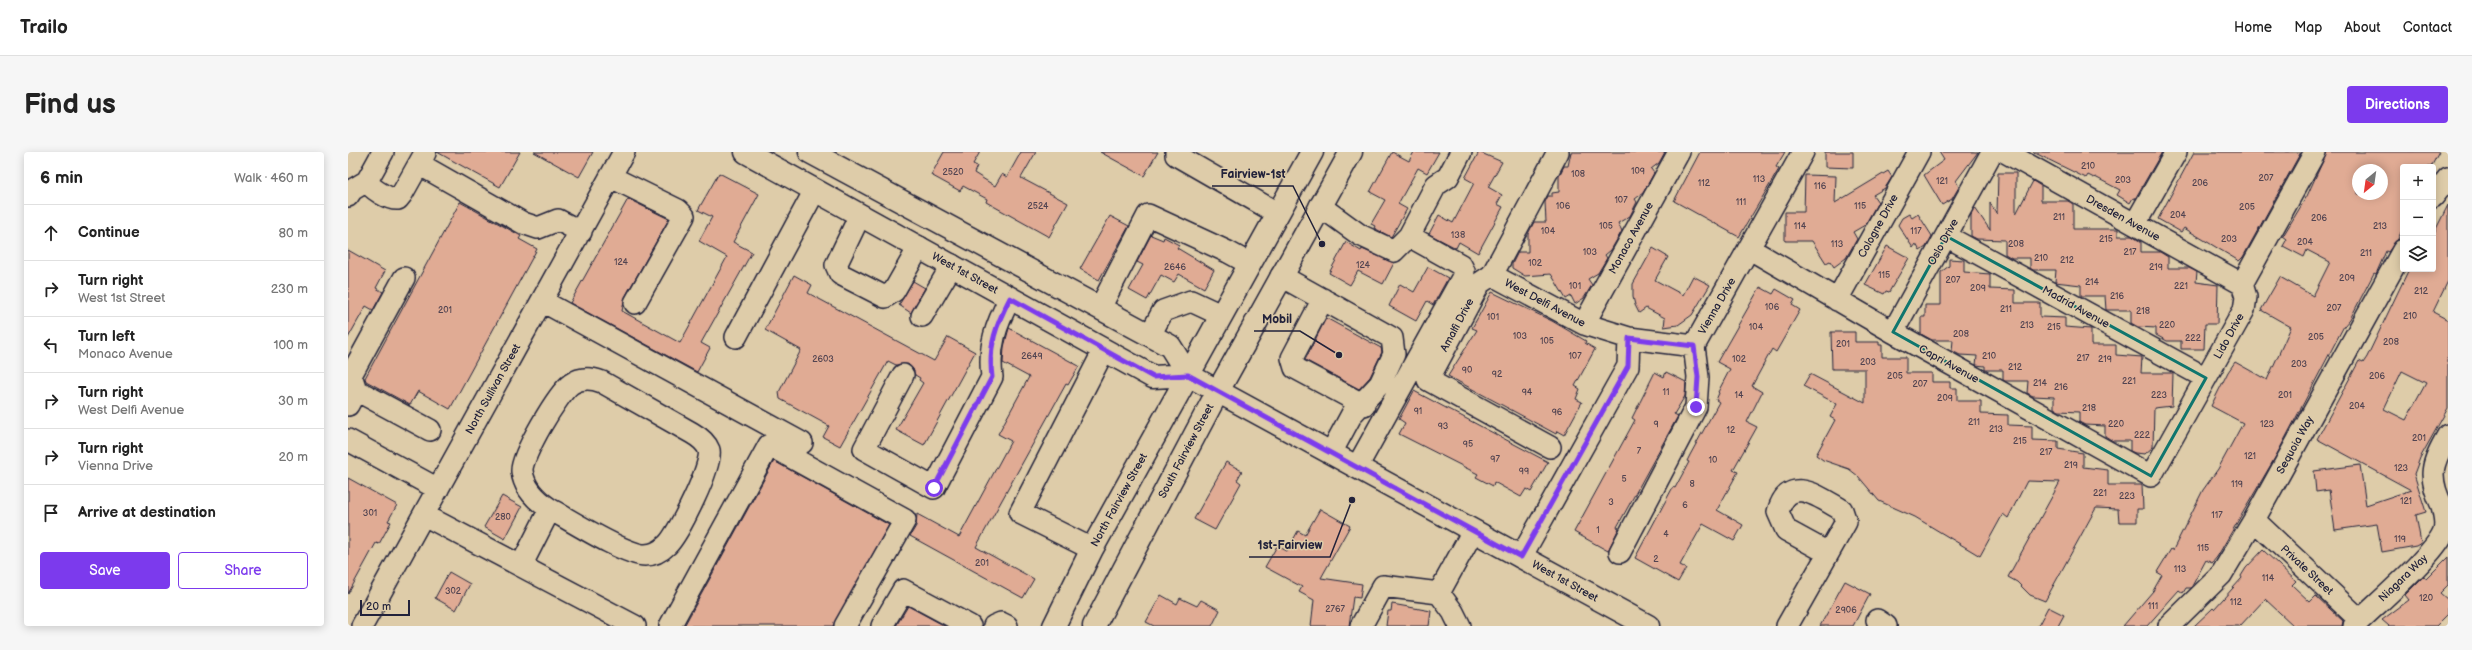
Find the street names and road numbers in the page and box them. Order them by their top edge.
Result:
street label: Cologne Drive [1855,192,1901,260]
street label: Dresden Avenue [2084,192,2163,244]
street label: Monaco Avenue [1606,199,1656,276]
street label: Oslo Drive [1925,216,1961,268]
street label: West 1st Street [930,249,1001,297]
street label: Vienna Drive [1696,275,1739,337]
street label: West Delfi Avenue [1502,276,1588,330]
street label: Madrid Avenue [2040,283,2112,331]
street label: Amalfi Drive [1437,296,1477,354]
street label: Lido Drive [2211,310,2247,361]
street label: North Sullivan Street [463,341,524,436]
street label: Capri Avenue [1917,342,1982,386]
street label: South Fairview Street [1156,401,1217,500]
street label: Sequoia Way [2274,414,2316,476]
street label: North Fairview Street [1088,451,1150,549]
street label: Private Street [2278,542,2336,598]
street label: Niagara Way [2376,552,2430,604]
street label: West 1st Street [1530,557,1601,605]

